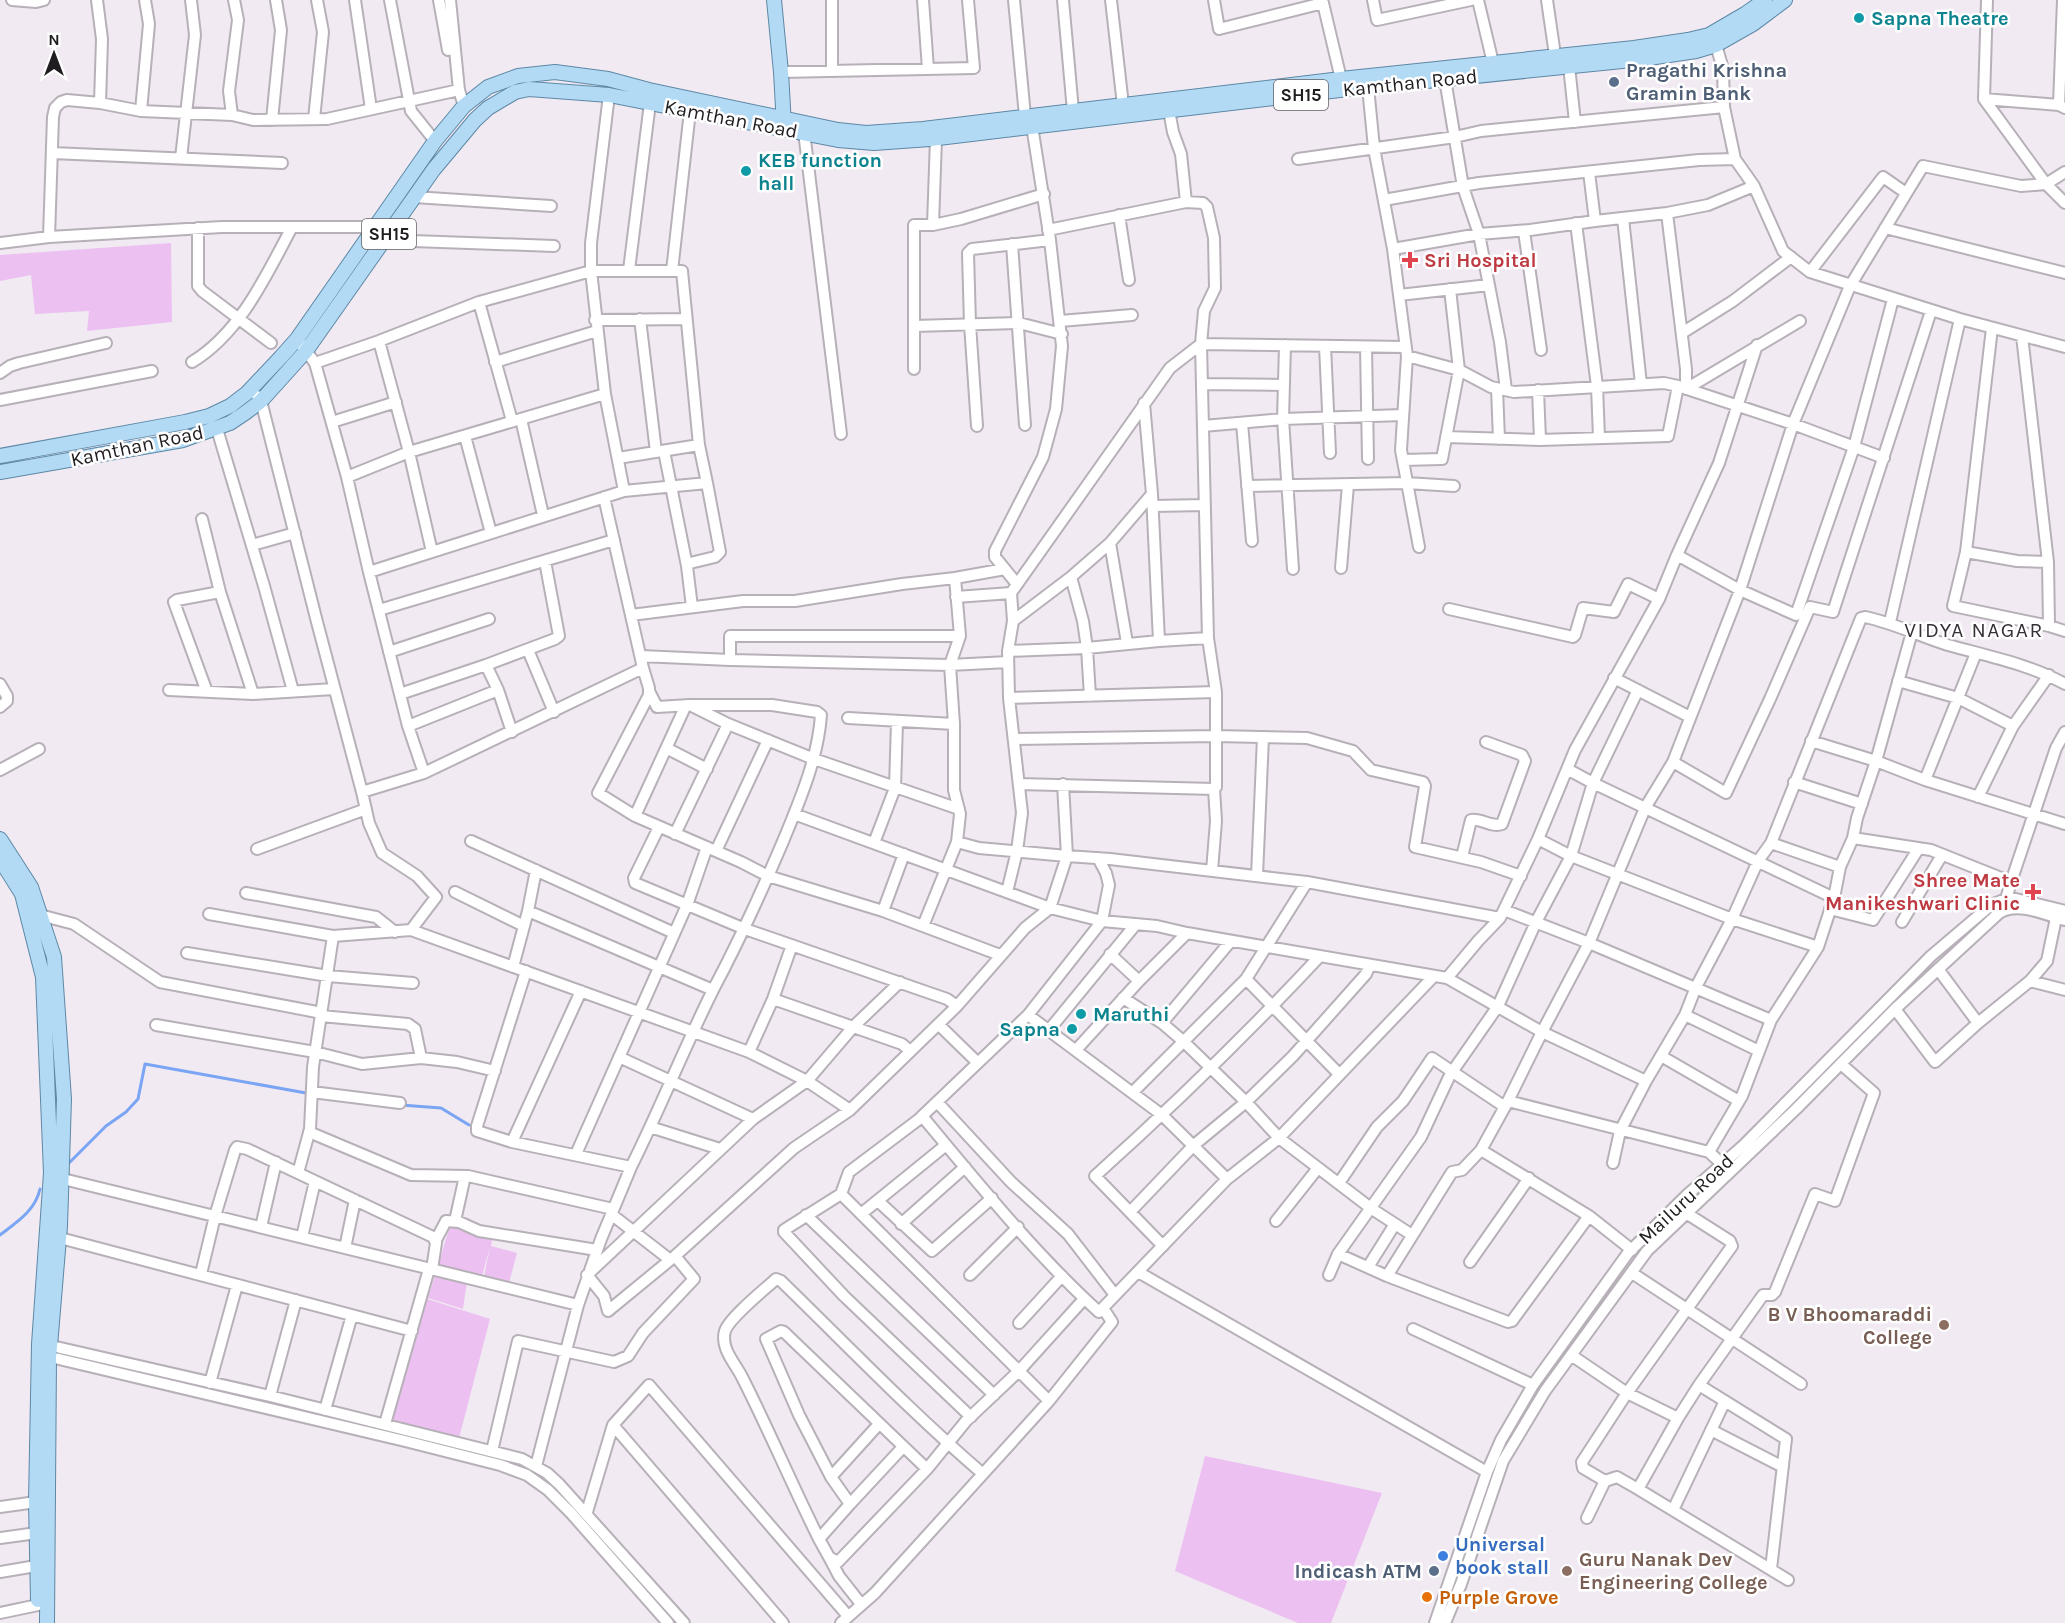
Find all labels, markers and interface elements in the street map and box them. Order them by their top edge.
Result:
place label: Sapna Theatre [1871,7,2009,30]
marker: Sapna Theatre [1852,11,1866,25]
north arrow [24,24,84,84]
text: N [48,30,60,49]
place label: Pragathi Krishna Gramin Bank [1626,59,1787,105]
street label: Kamthan Road [1341,64,1479,102]
marker: Pragathi Krishna Gramin Bank [1607,75,1621,89]
road number: SH15 [1274,80,1328,110]
street label: Kamthan Road [662,95,800,143]
place label: KEB function hall [758,149,882,195]
marker: KEB function hall [739,164,753,178]
road number: SH15 [362,219,416,249]
place label: Sri Hospital [1424,249,1537,272]
marker: Sri Hospital [1401,251,1419,269]
street label: Kamthan Road [68,421,206,471]
district label: VIDYA NAGAR [1904,618,2044,642]
place label: Shree Mate Manikeshwari Clinic [1825,869,2020,915]
marker: Shree Mate Manikeshwari Clinic [2024,883,2042,901]
place label: Maruthi [1093,1003,1170,1026]
marker: Maruthi [1074,1007,1088,1021]
place label: Sapna [999,1018,1060,1041]
marker: Sapna [1065,1022,1079,1036]
street label: Mailuru Road [1634,1149,1738,1249]
place label: B V Bhoomaraddi College [1767,1303,1932,1349]
marker: B V Bhoomaraddi College [1937,1318,1951,1332]
place label: Universal book stall [1455,1533,1549,1579]
place label: Guru Nanak Dev Engineering College [1579,1548,1768,1594]
marker: Universal book stall [1436,1549,1450,1563]
place label: Indicash ATM [1295,1560,1422,1583]
marker: Indicash ATM [1427,1564,1441,1578]
marker: Guru Nanak Dev Engineering College [1560,1564,1574,1578]
place label: Purple Grove [1439,1586,1559,1609]
marker: Purple Grove [1420,1590,1434,1604]

